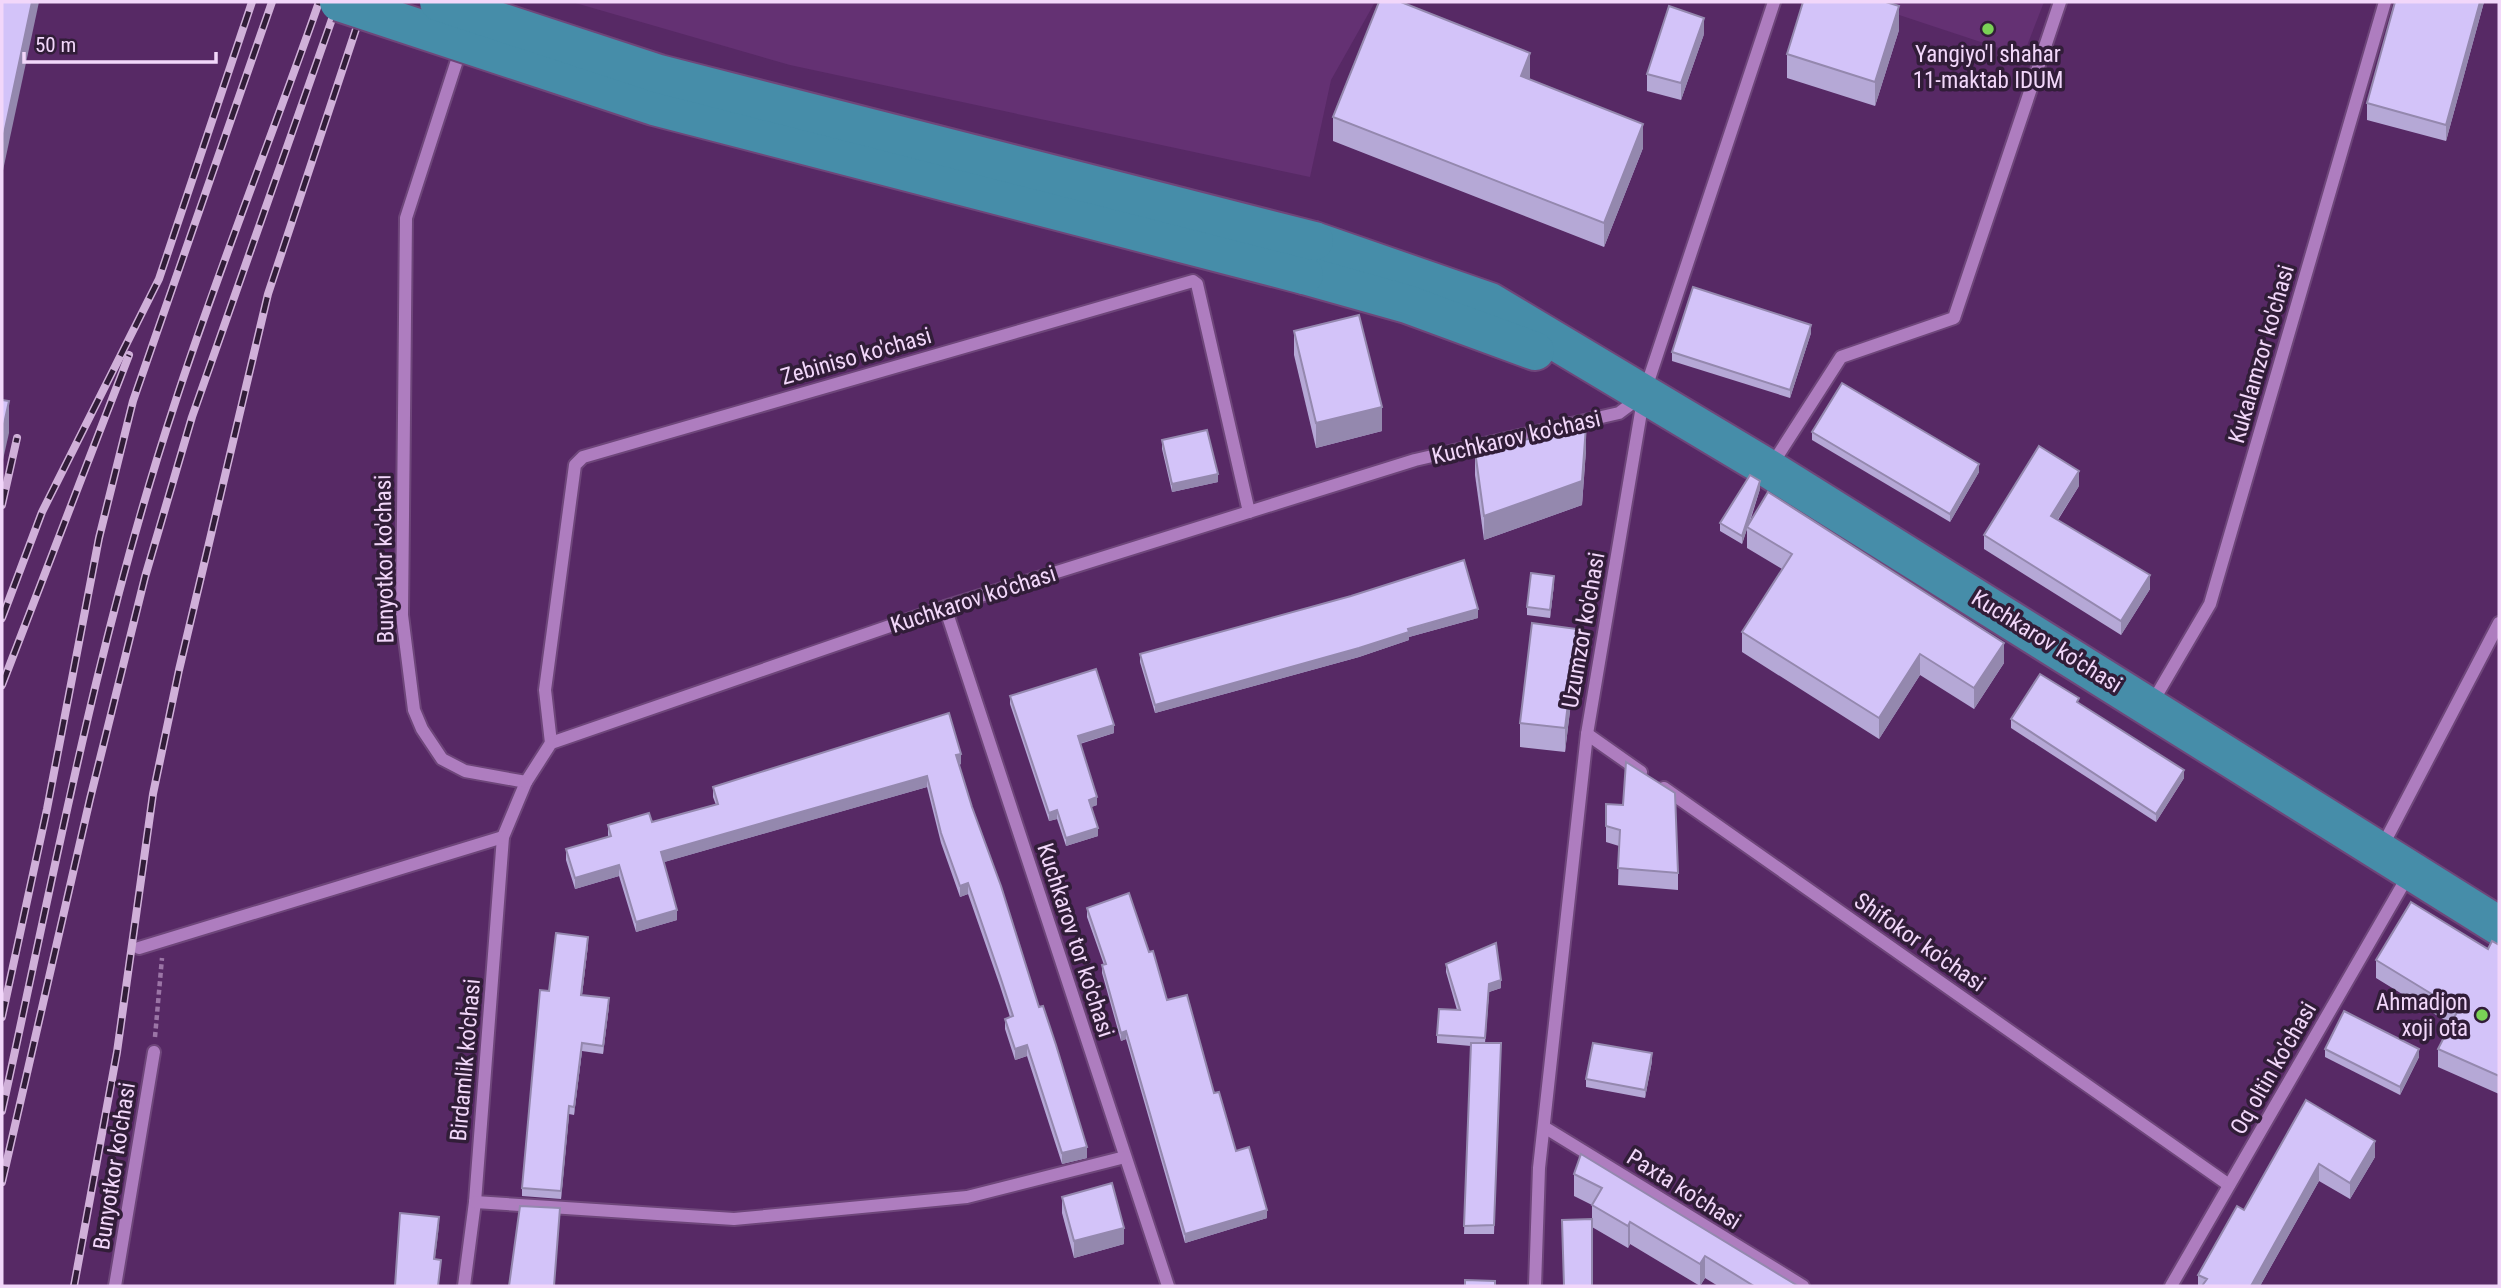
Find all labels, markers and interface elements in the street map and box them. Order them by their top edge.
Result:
scale bar [24,21,217,65]
marker: Yangiyo'l shahar 11-maktab IDUM [1980,21,1996,37]
text: 50 m [35,33,76,57]
place label: Yangiyo'l shahar 11-maktab IDUM [1913,41,2063,94]
street label: Kukalamzor ko'chasi [2223,262,2300,446]
street label: Zebiniso ko'chasi [778,322,934,391]
street label: Kuchkarov ko'chasi [1429,405,1603,470]
street label: Bunyotkor ko'chasi [370,474,399,644]
street label: Uzumzor ko'chasi [1557,550,1610,710]
street label: Kuchkarov ko'chasi [887,560,1059,639]
street label: Kuchkarov ko'chasi [1967,584,2127,698]
street label: Kuchkarov tor ko'chasi [1031,840,1120,1041]
street label: Shifokor ko'chasi [1849,887,1990,998]
street label: Birdamlik ko'chasi [445,978,486,1142]
place label: Ahmadjon xoji ota [2376,989,2468,1042]
street label: Oq oltin ko'chasi [2225,997,2322,1139]
marker: Ahmadjon xoji ota [2474,1007,2490,1023]
street label: Bunyotkor ko'chasi [88,1080,141,1252]
street label: Paxta ko'chasi [1622,1144,1746,1235]

